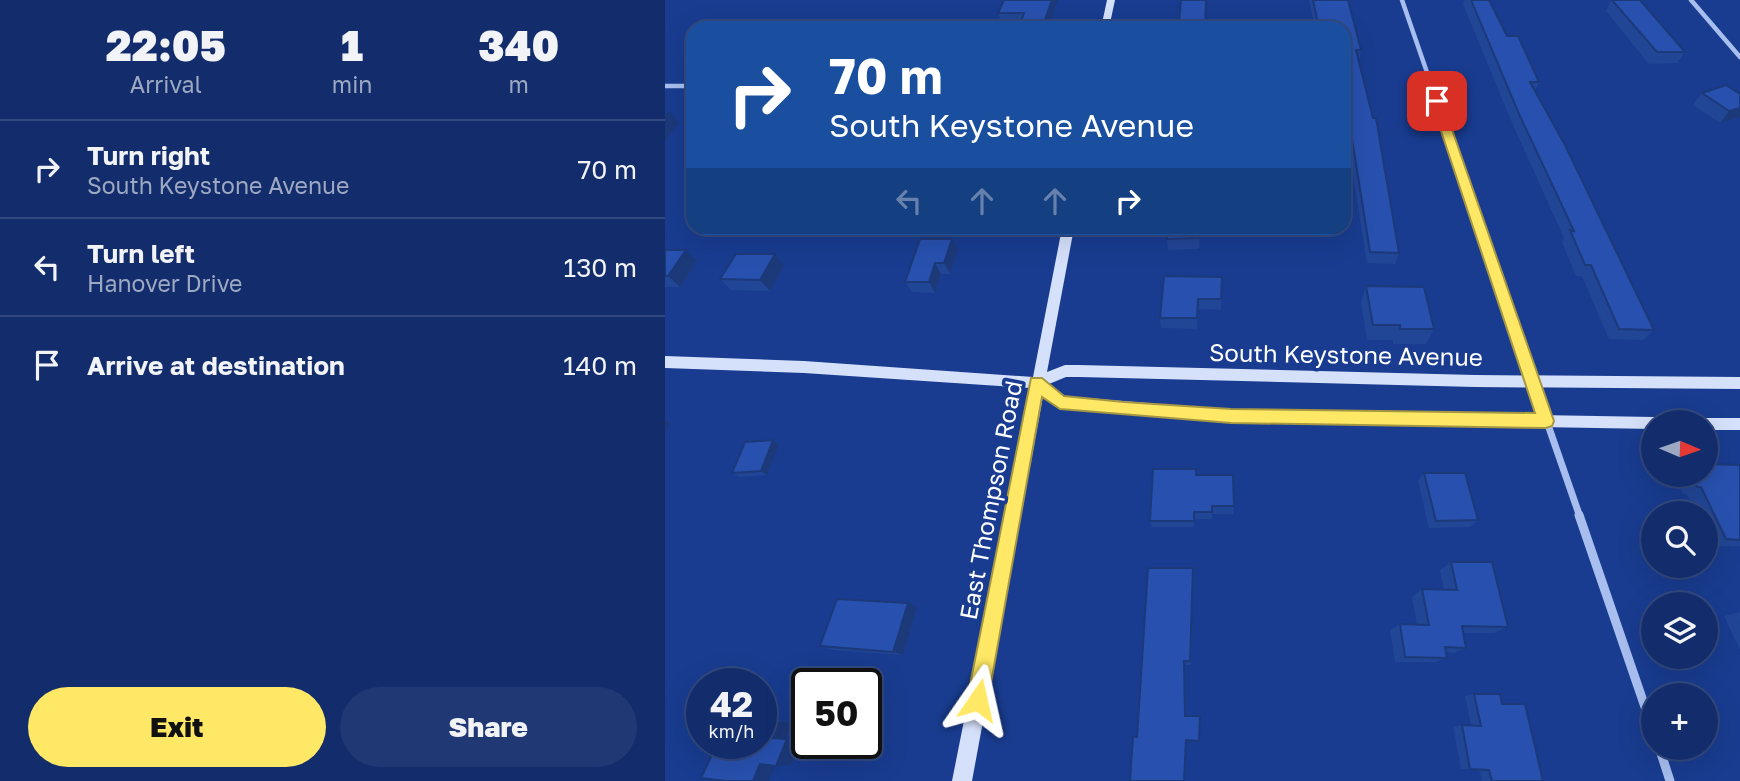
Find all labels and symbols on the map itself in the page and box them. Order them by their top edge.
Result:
pin [1407,71,1467,131]
street label: South Keystone Avenue [1209,337,1483,371]
street label: East Thompson Road [953,378,1027,622]
north arrow [1641,410,1719,486]
position arrow [941,663,1015,737]
speed limit sign: 50 [791,668,882,759]

